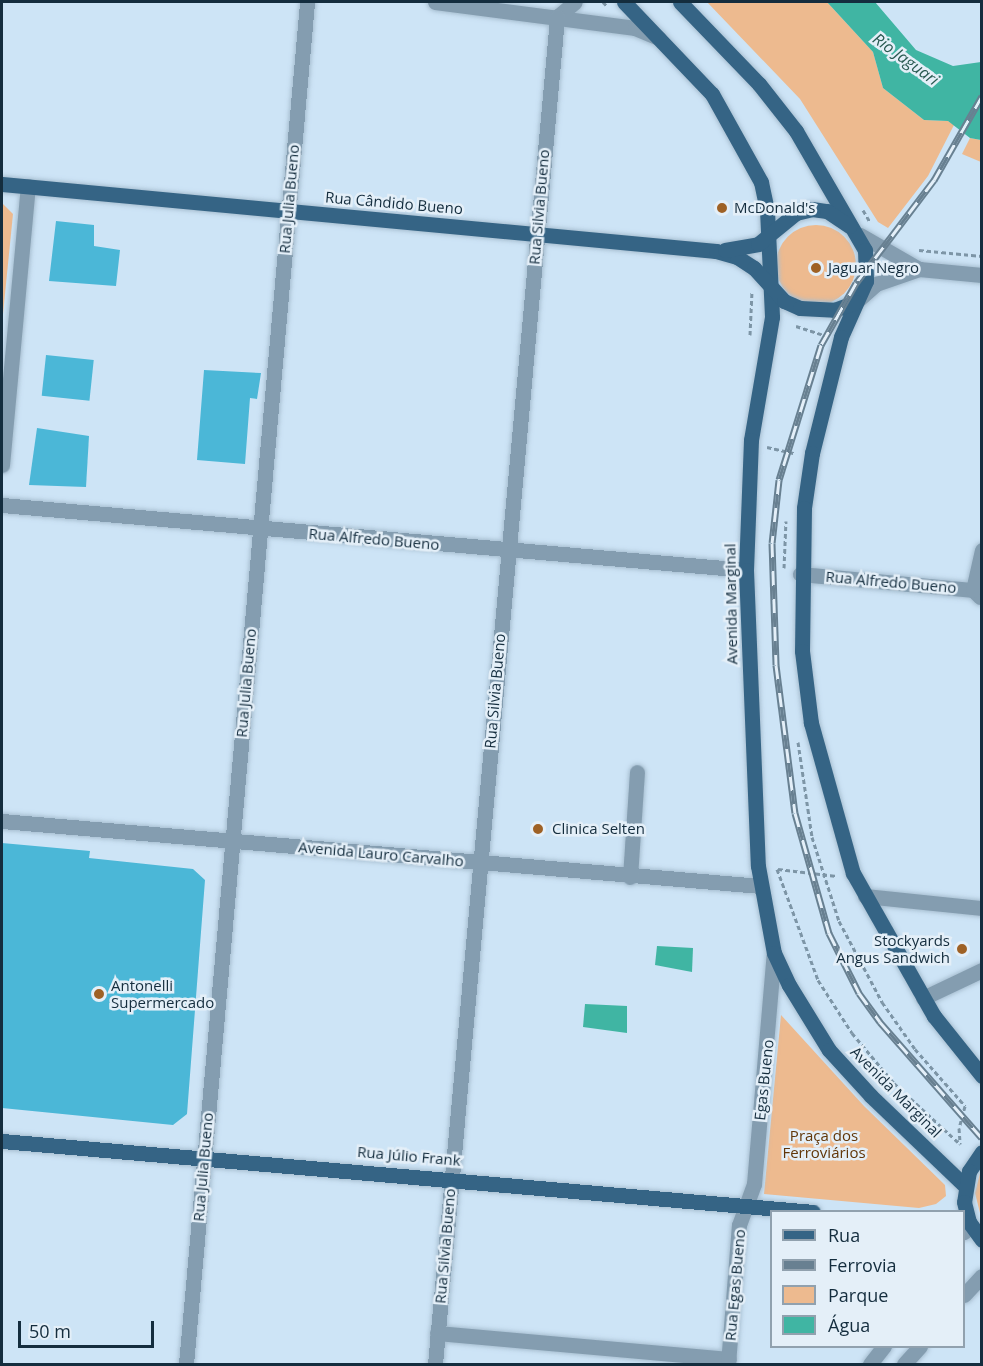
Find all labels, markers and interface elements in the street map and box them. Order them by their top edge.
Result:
water label: Rio Jaguari [869,29,943,89]
street label: Rua Julia Bueno [275,144,303,254]
street label: Rua Silvia Bueno [525,149,553,265]
street label: Rua Cândido Bueno [324,188,464,218]
place label: McDonald's [734,199,816,217]
marker: McDonald's [715,201,729,215]
place label: Jaguar Negro [828,259,919,277]
marker: Jaguar Negro [809,261,823,275]
street label: Rua Alfredo Bueno [308,524,440,554]
street label: Avenida Marginal [721,543,741,665]
street label: Rua Alfredo Bueno [825,567,957,597]
street label: Rua Julia Bueno [232,628,260,738]
street label: Rua Silvia Bueno [481,633,509,749]
marker: Clinica Selten [529,820,547,838]
place label: Clinica Selten [552,820,645,838]
street label: Avenida Lauro Carvalho [298,838,464,870]
place label: Stockyards Angus Sandwich [836,931,950,966]
marker: Stockyards Angus Sandwich [955,942,969,956]
place label: Antonelli Supermercado [111,976,214,1011]
marker: Antonelli Supermercado [92,987,106,1001]
street label: Egas Bueno [751,1039,777,1121]
street label: Avenida Marginal [847,1043,945,1141]
street label: Rua Julia Bueno [189,1112,217,1222]
park label: Praça dos Ferroviários [782,1126,866,1161]
street label: Rua Júlio Frank [357,1143,461,1169]
street label: Rua Silvia Bueno [431,1188,459,1304]
legend [770,1210,965,1348]
text: Rua [828,1223,860,1247]
street label: Rua Egas Bueno [721,1228,749,1342]
text: Ferrovia [828,1253,896,1277]
text: Parque [828,1283,888,1307]
scale bar [21,1309,158,1347]
text: Água [828,1313,870,1337]
text: 50 m [29,1319,71,1343]

